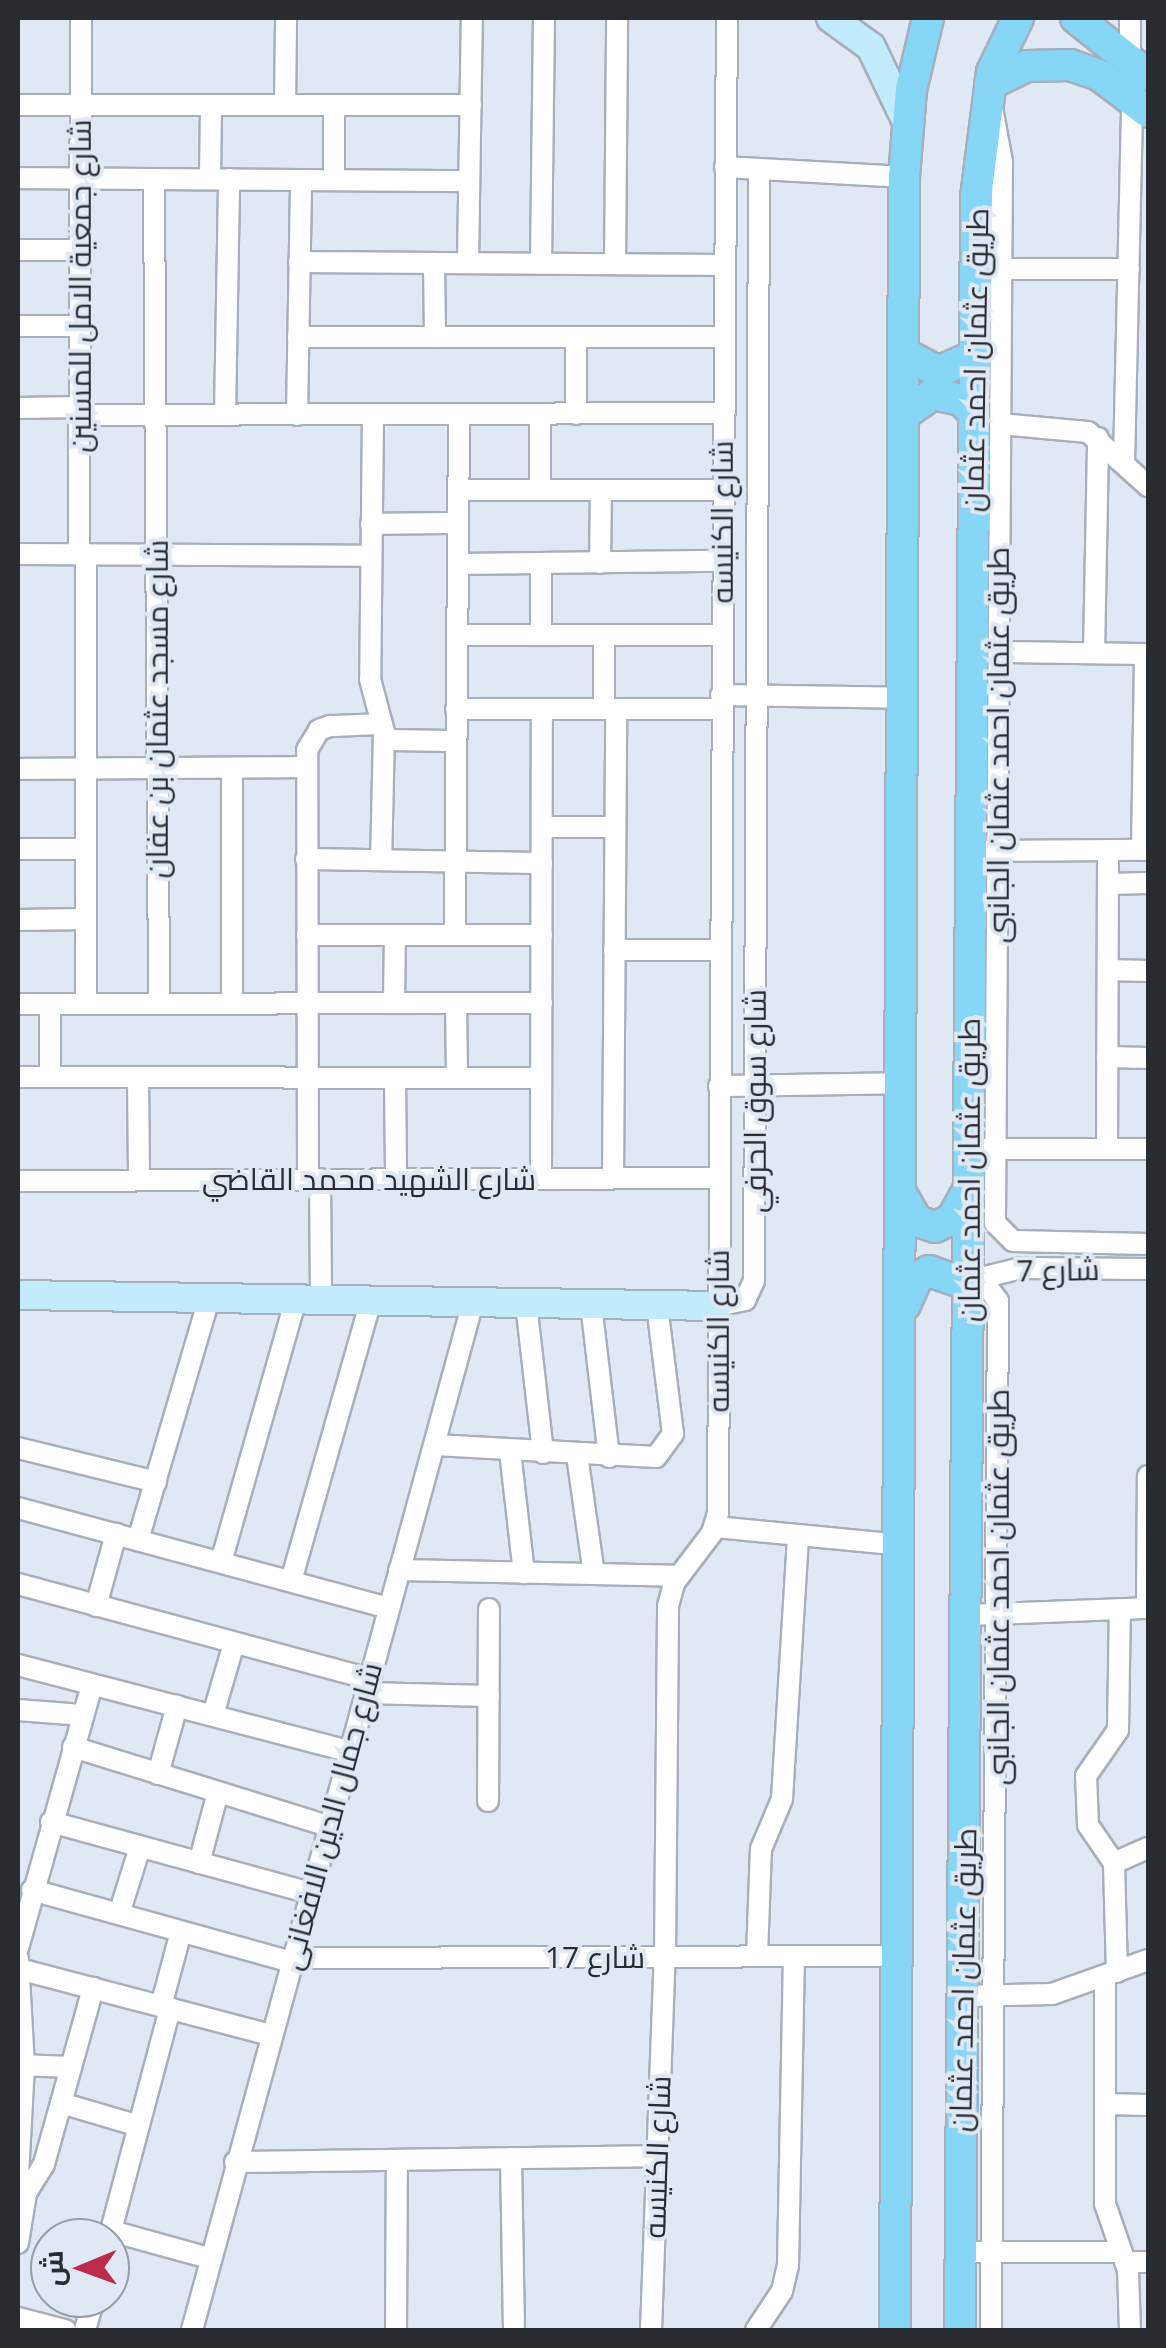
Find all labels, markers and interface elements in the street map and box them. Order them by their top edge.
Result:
street label: شارع جمعية الامل للمسنين [62,119,98,453]
street label: طريق عثمان احمد عثمان [954,208,996,512]
street label: شارع الكنيسه [704,441,740,603]
street label: شارع مسجد عثمان بن عفان [139,540,175,878]
street label: طريق عثمان احمد عثمان الجانبى [980,547,1016,943]
street label: شارع سوق الحرفي [737,989,773,1213]
street label: طريق عثمان احمد عثمان [951,1018,987,1322]
street label: شارع الشهيد محمد القاضي [202,1161,536,1197]
street label: شارع الكنيسه [700,1250,736,1412]
street label: شارع 7 [1016,1251,1100,1289]
street label: طريق عثمان احمد عثمان الجانبى [980,1389,1016,1785]
street label: شارع جمال الدين الافغانى [273,1658,389,1974]
street label: طريق عثمان احمد عثمان [942,1828,984,2132]
street label: شارع 17 [545,1939,645,1975]
street label: شارع الكنيسه [636,2075,678,2239]
north arrow [30,2218,130,2318]
text: ش [33,2250,71,2287]

